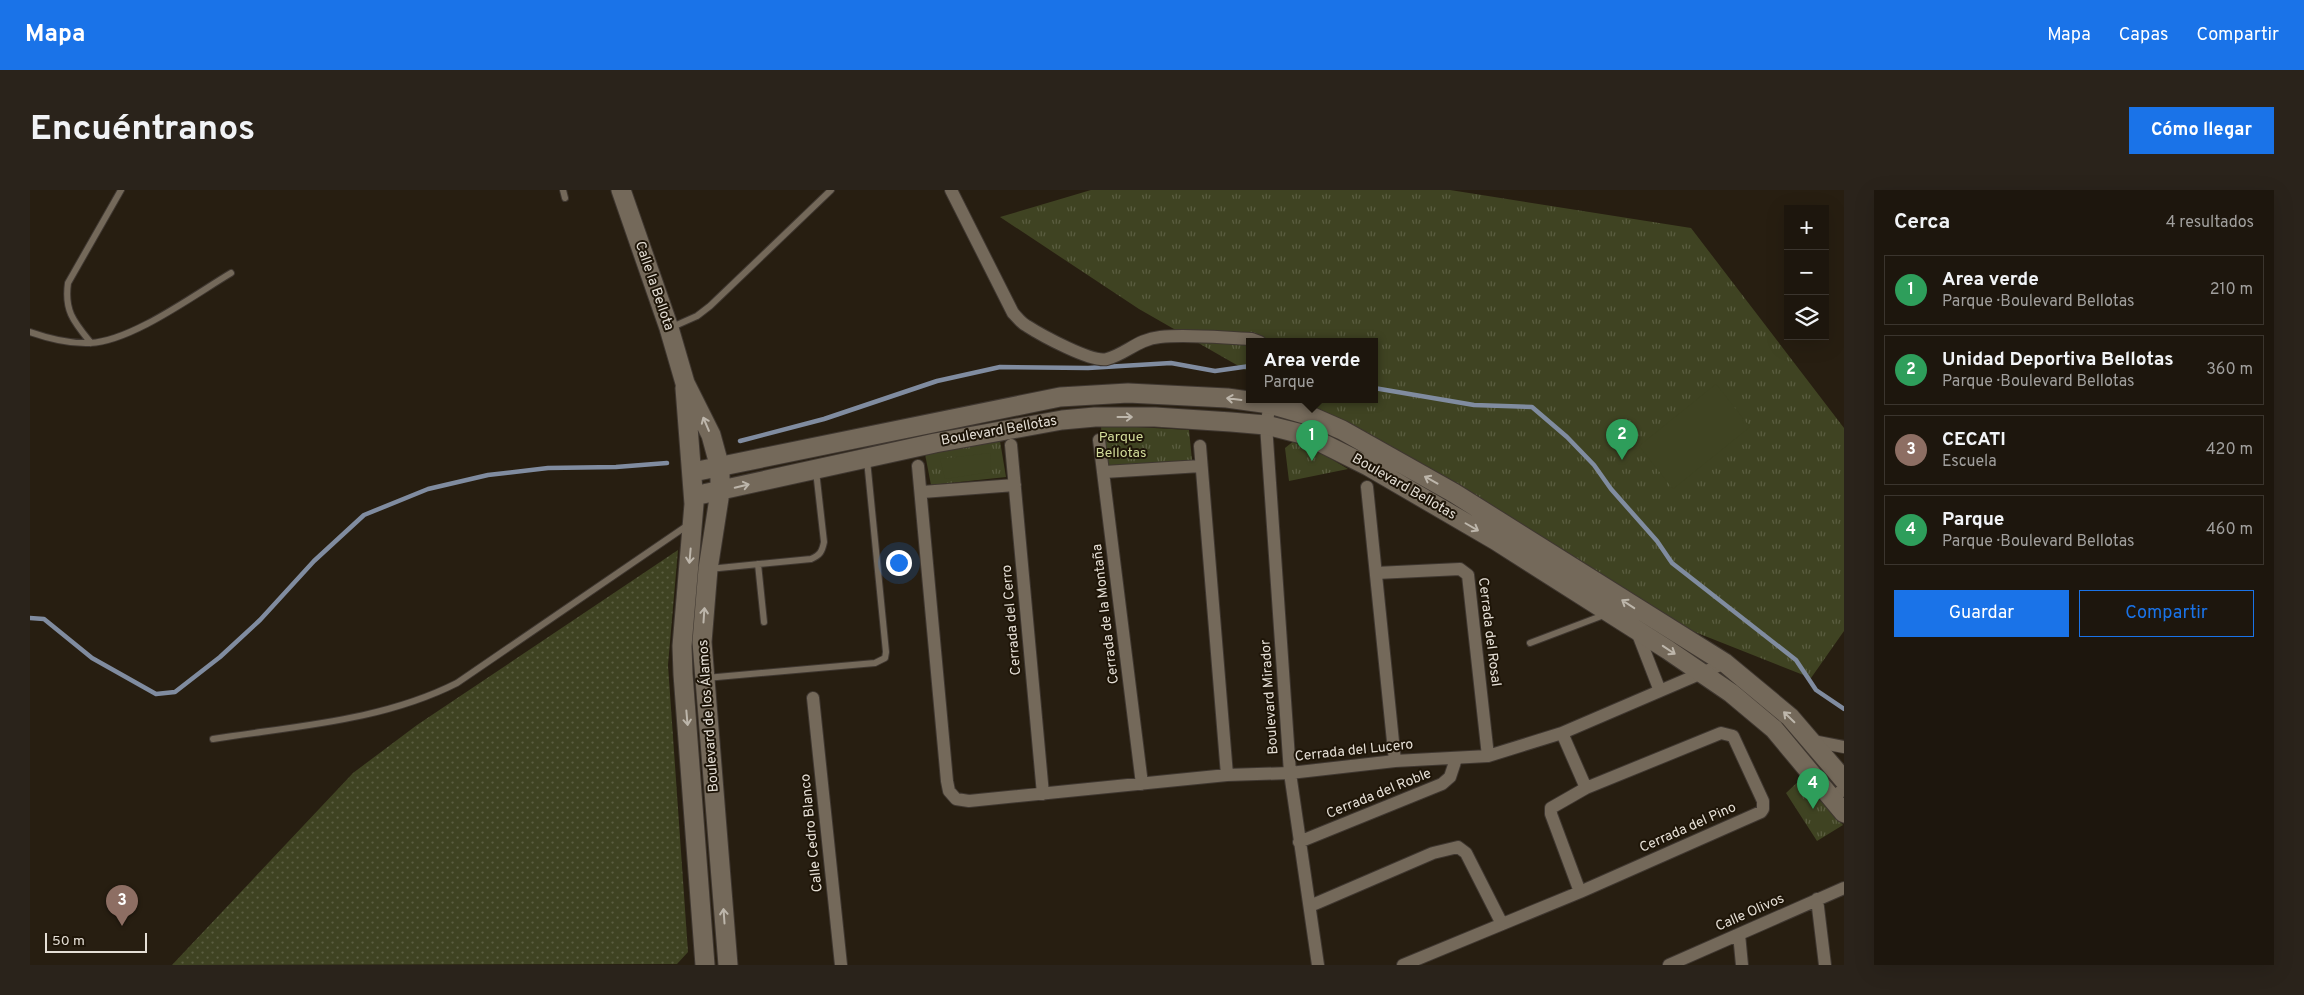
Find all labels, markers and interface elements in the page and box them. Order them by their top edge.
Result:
text: Mapa [25,20,85,50]
text: Mapa [2047,24,2091,47]
text: Capas [2119,24,2168,47]
text: Compartir [2196,24,2279,47]
button: Cómo llegar [2129,107,2274,154]
text: Encuéntranos [30,108,255,152]
map controls [1784,205,1829,340]
button: + [1784,205,1829,250]
text: Cerca [1894,209,1950,236]
text: 4 resultados [2166,213,2254,233]
street label: Calle la Bellota [631,239,677,333]
button: − [1784,250,1829,295]
text: Area verde [1942,268,2039,292]
text: 1 [1908,280,1914,300]
text: 210 m [2210,280,2253,300]
text: Parque · Boulevard Bellotas [1942,292,2135,312]
button: layers [1784,295,1829,340]
popup [1246,338,1378,403]
text: Unidad Deportiva Bellotas [1942,348,2174,372]
text: Area verde [1264,349,1360,373]
text: 2 [1906,360,1916,380]
text: 360 m [2206,360,2253,380]
text: Parque · Boulevard Bellotas [1942,372,2135,392]
text: Parque [1264,373,1314,393]
one-way arrow [1226,394,1242,404]
street label: Boulevard Bellotas [940,412,1058,450]
one-way arrow [1116,412,1132,422]
one-way arrow [701,417,710,432]
pin: 2 [1606,419,1638,460]
pin: 1 [1296,420,1328,461]
text: CECATI [1942,428,2006,452]
park label: Parque Bellotas [1096,429,1146,462]
text: 3 [1906,440,1916,460]
text: 420 m [2206,440,2253,460]
street label: Boulevard Bellotas [1349,450,1459,524]
text: Escuela [1942,452,1997,472]
one-way arrow [1423,475,1438,485]
one-way arrow [733,481,749,490]
text: Parque [1942,508,2004,532]
text: 4 [1906,520,1916,540]
text: 460 m [2206,520,2253,540]
one-way arrow [1464,522,1478,532]
text: Parque · Boulevard Bellotas [1942,532,2135,552]
street label: Cerrada de la Montaña [1089,543,1123,685]
one-way arrow [685,547,694,563]
your location [886,550,912,576]
street label: Cerrada del Cerro [999,564,1025,676]
street label: Cerrada del Rosal [1474,576,1504,688]
button: Guardar [1894,590,2069,637]
button: Compartir [2079,590,2254,637]
one-way arrow [1621,598,1635,608]
one-way arrow [699,607,709,623]
street label: Boulevard Mirador [1257,638,1282,755]
street label: Boulevard de los Álamos [694,639,723,793]
one-way arrow [1661,645,1675,655]
one-way arrow [682,709,692,725]
one-way arrow [1783,711,1795,723]
street label: Cerrada del Lucero [1294,736,1414,766]
street label: Cerrada del Roble [1324,765,1434,823]
pin: 4 [1797,768,1829,809]
street label: Calle Cedro Blanco [797,773,827,893]
street label: Cerrada del Pino [1637,799,1739,857]
pin: 3 [106,885,138,926]
street label: Calle Olivos [1713,890,1787,936]
one-way arrow [720,909,729,925]
scale bar [45,930,148,953]
text: 50 m [52,933,85,950]

